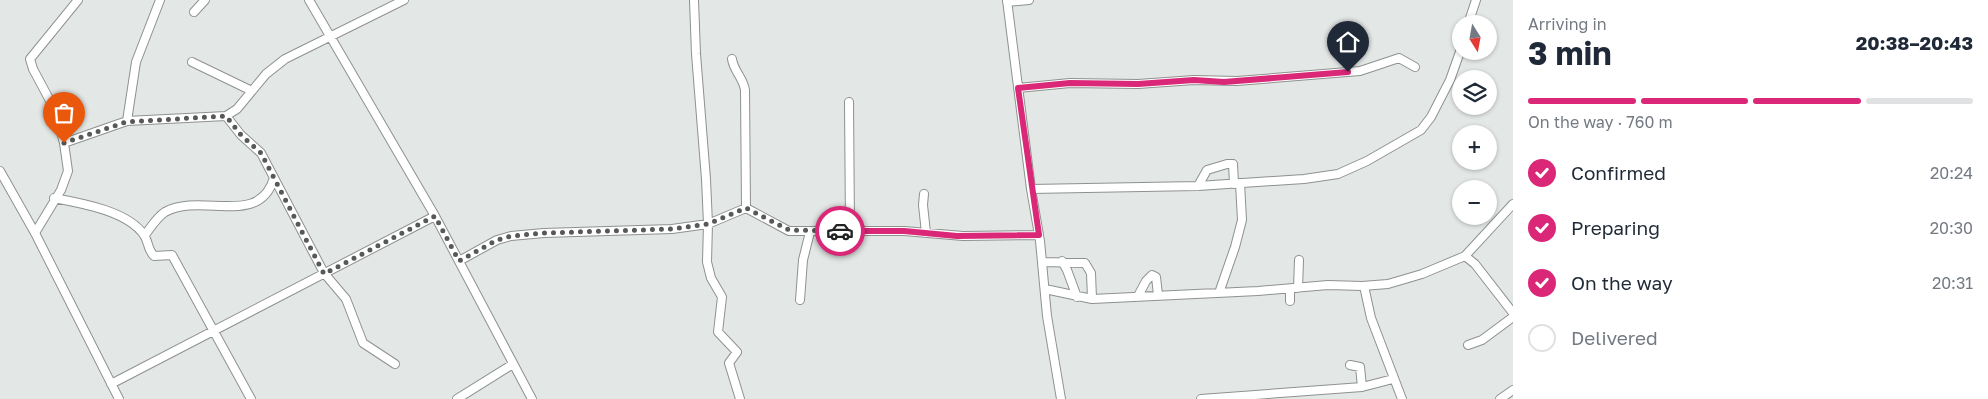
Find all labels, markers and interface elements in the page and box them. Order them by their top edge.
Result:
text: Arriving in [1528,14,1607,34]
north arrow [1452,15,1498,60]
map controls [1452,15,1497,225]
pin [1327,21,1369,72]
icon: home [1334,28,1362,56]
text: 20:38–20:43 [1856,31,1973,54]
text: 3 min [1528,34,1612,72]
button: layers [1452,70,1497,115]
pin [43,92,85,143]
icon: bag [50,99,78,127]
text: On the way · 760 m [1528,112,1673,132]
button: + [1452,125,1497,170]
icon: check [1528,159,1556,187]
text: Confirmed [1571,161,1666,184]
text: 20:24 [1930,163,1973,183]
button: − [1452,180,1497,225]
courier [815,206,865,256]
icon: check [1528,214,1556,242]
text: Preparing [1571,216,1660,239]
icon: car [826,217,854,245]
text: 20:30 [1930,218,1973,238]
icon: check [1528,269,1556,297]
text: On the way [1571,271,1673,294]
text: 20:31 [1932,273,1973,293]
text: Delivered [1571,326,1658,349]

